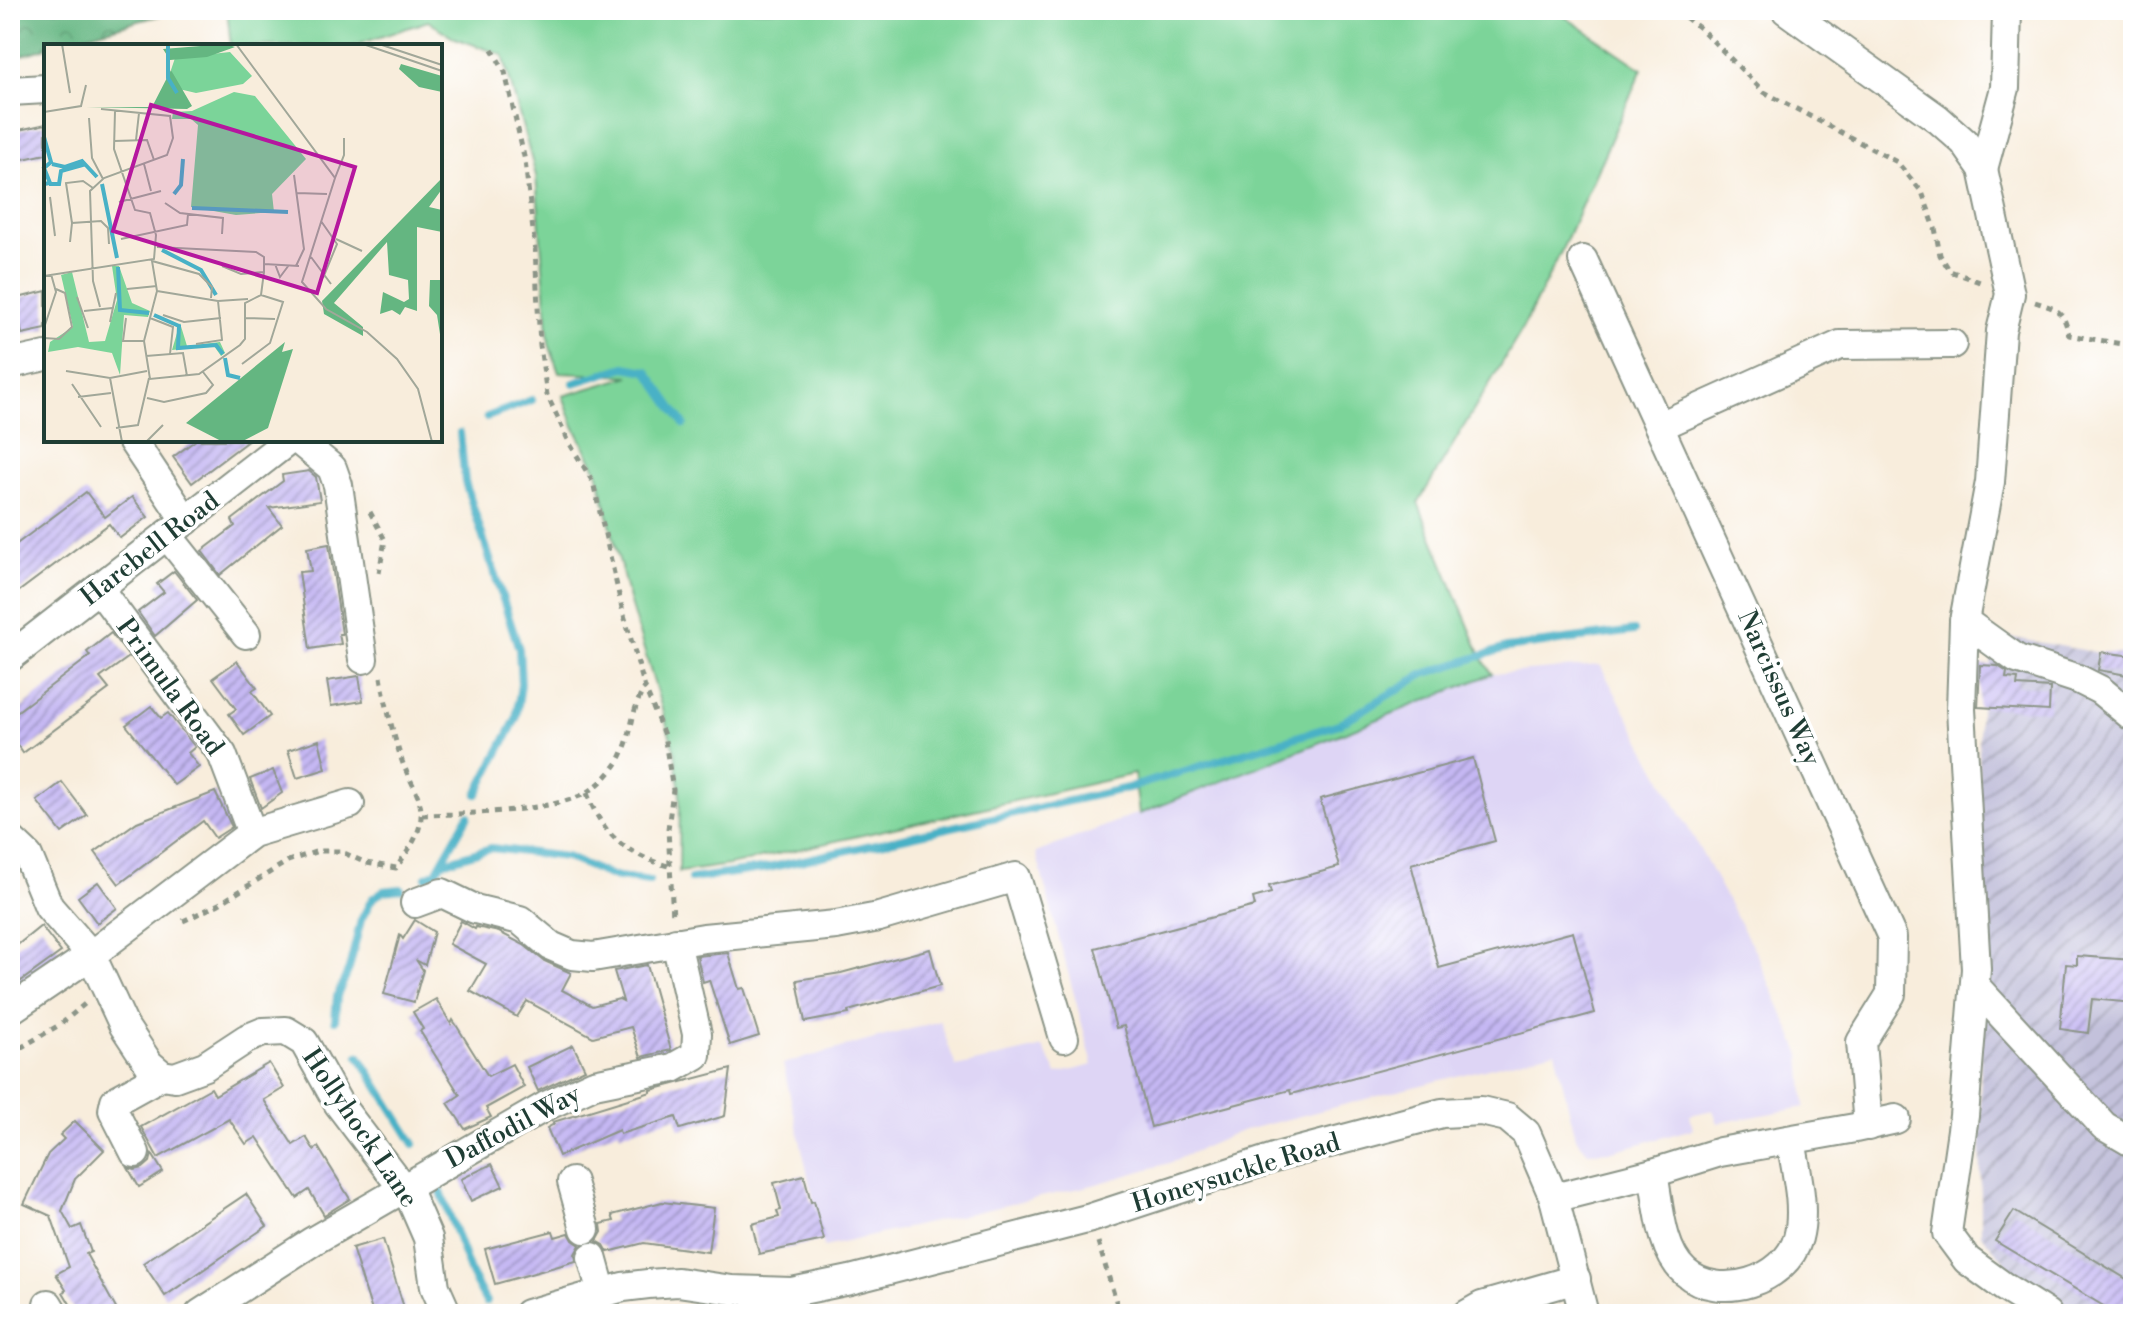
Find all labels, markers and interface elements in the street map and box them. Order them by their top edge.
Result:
inset map [44,44,442,442]
street label: Harebell Road [74,485,226,613]
street label: Narcissus Way [1731,605,1828,771]
street label: Primula Road [109,612,231,762]
street label: Hollyhock Lane [295,1042,425,1214]
street label: Daffodil Way [440,1078,586,1176]
street label: Honeysuckle Road [1128,1126,1344,1220]

